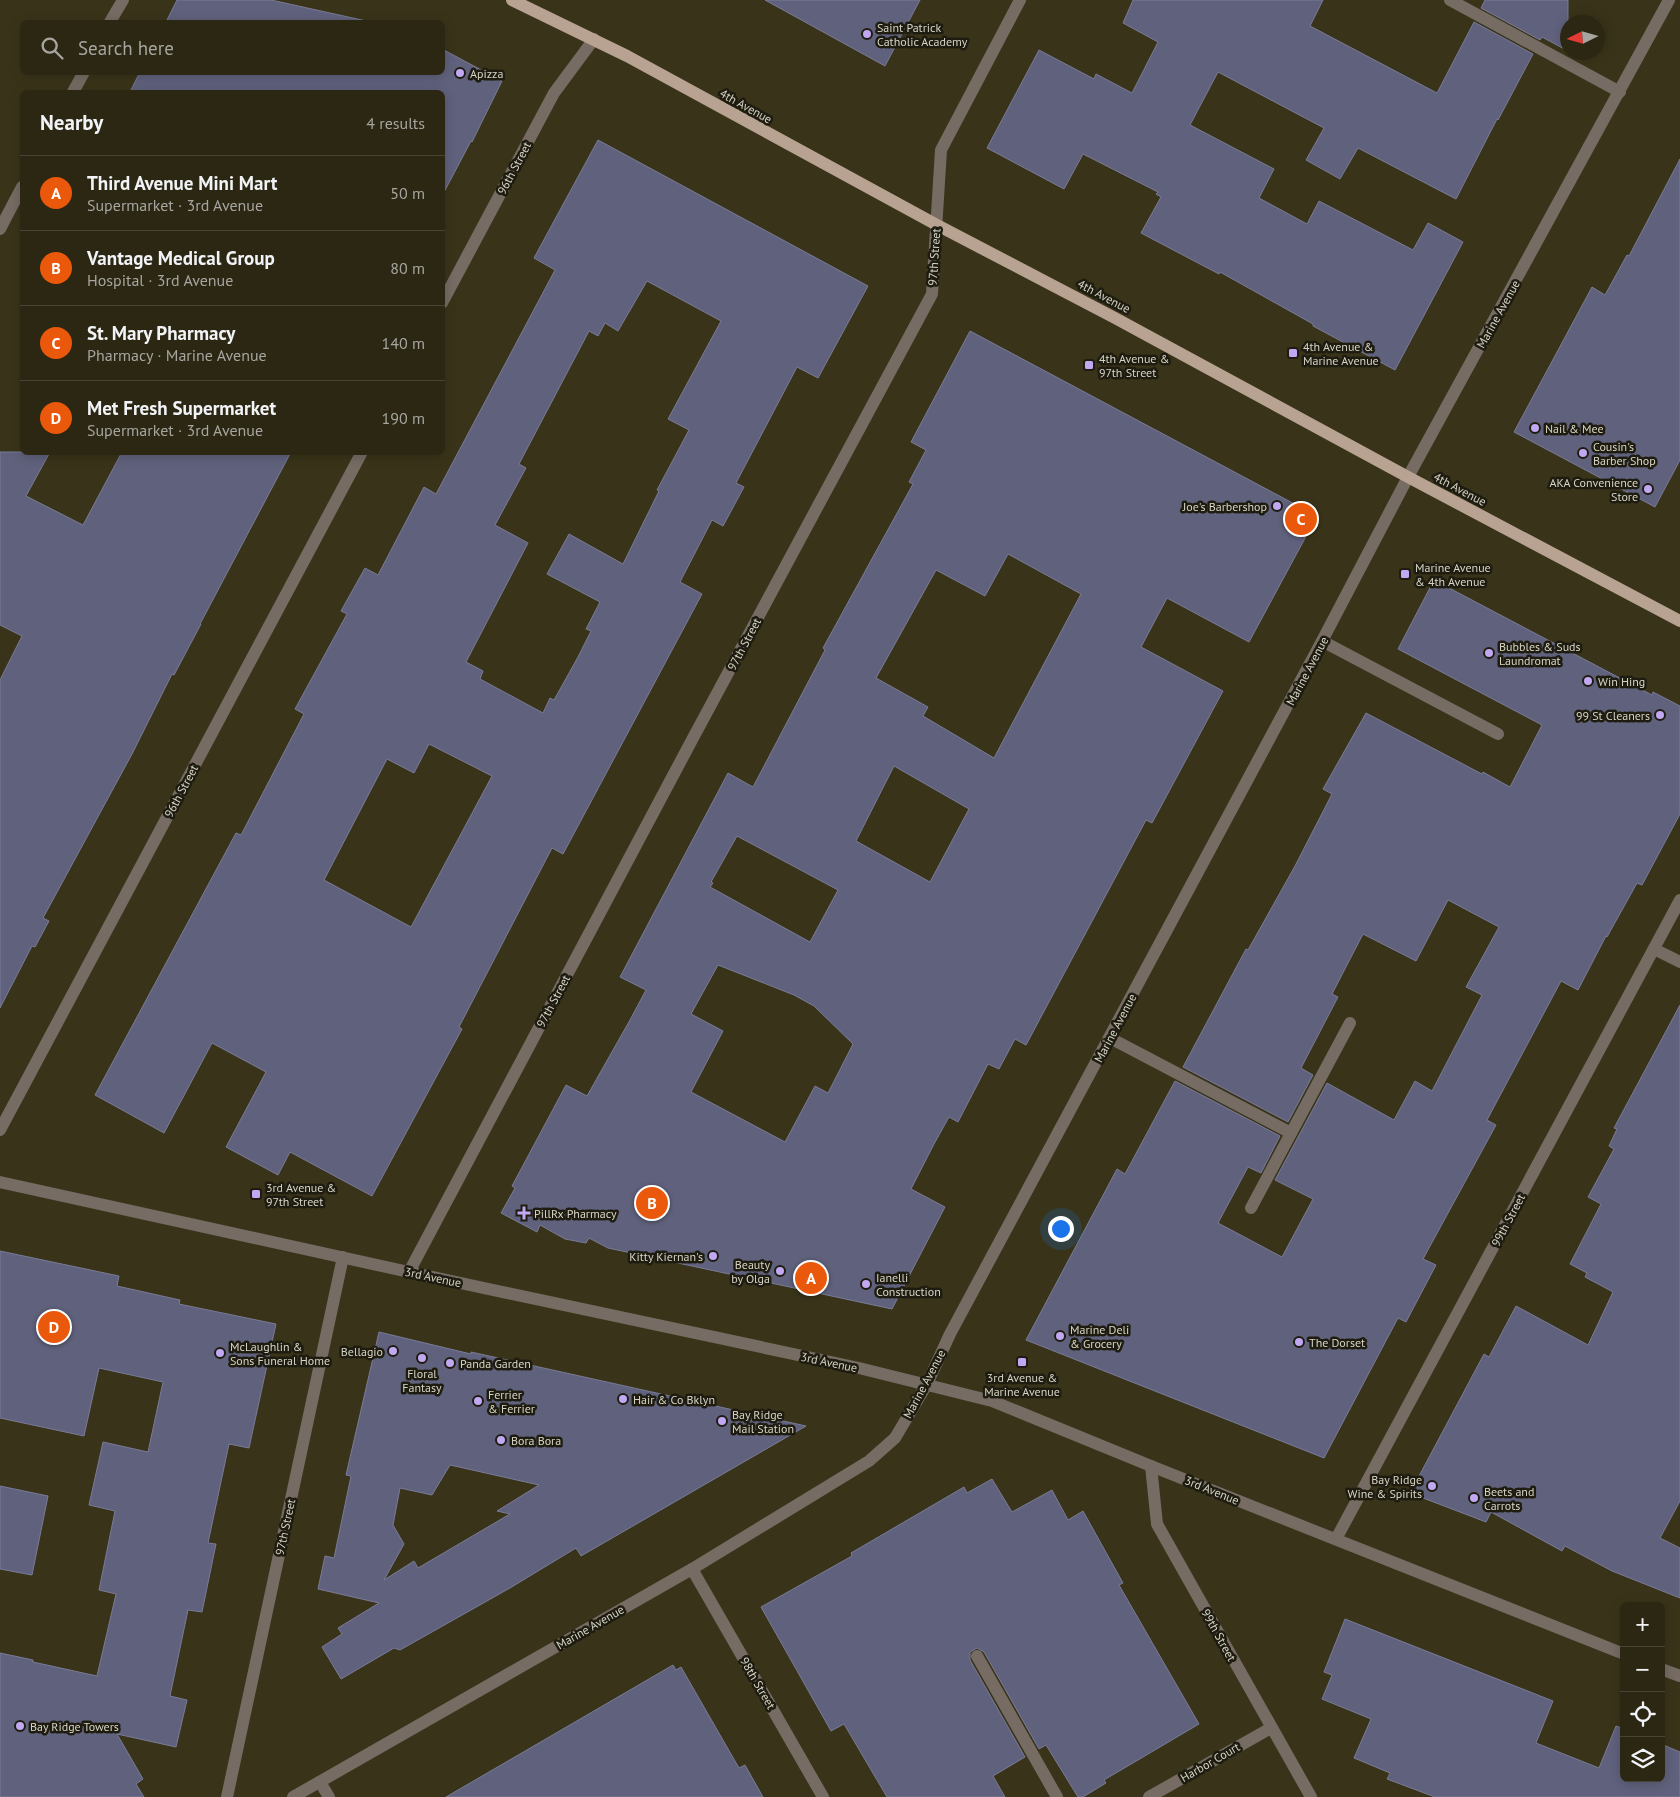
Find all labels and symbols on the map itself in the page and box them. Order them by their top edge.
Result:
north arrow [1560,15,1605,60]
place label: Saint Patrick Catholic Academy [877,20,968,49]
marker: Saint Patrick Catholic Academy [861,28,873,40]
place label: Apizza [470,66,503,81]
marker: Apizza [454,67,466,79]
street label: 4th Avenue [717,86,775,126]
street label: 96th Street [494,139,534,197]
street label: 97th Street [925,228,943,286]
street label: 4th Avenue [1075,276,1133,316]
street label: Marine Avenue [1473,277,1523,351]
place label: 4th Avenue & Marine Avenue [1303,339,1379,368]
marker: 4th Avenue & Marine Avenue [1287,347,1299,359]
place label: 4th Avenue & 97th Street [1099,351,1169,380]
marker: 4th Avenue & 97th Street [1083,359,1095,371]
place label: Nail & Mee [1545,421,1603,436]
marker: Nail & Mee [1529,422,1541,434]
place label: Cousin's Barber Shop [1593,439,1656,468]
marker: Cousin's Barber Shop [1577,447,1589,459]
street label: 4th Avenue [1431,469,1489,509]
place label: AKA Convenience Store [1549,475,1638,504]
marker: AKA Convenience Store [1642,483,1654,495]
place label: Joe's Barbershop [1182,499,1267,514]
marker: Joe's Barbershop [1271,500,1283,512]
pin: C [1285,500,1317,538]
place label: Marine Avenue & 4th Avenue [1415,560,1491,589]
marker: Marine Avenue & 4th Avenue [1399,568,1411,580]
street label: 97th Street [724,615,764,673]
street label: Marine Avenue [1283,634,1331,708]
place label: Bubbles & Suds Laundromat [1499,639,1581,668]
marker: Bubbles & Suds Laundromat [1483,647,1495,659]
place label: Win Hing [1598,674,1645,689]
marker: Win Hing [1582,675,1594,687]
place label: 99 St Cleaners [1576,708,1650,723]
marker: 99 St Cleaners [1654,709,1666,721]
street label: 96th Street [161,762,201,820]
street label: 97th Street [533,972,573,1030]
street label: Marine Avenue [1091,991,1139,1065]
place label: 3rd Avenue & 97th Street [266,1180,336,1209]
pin: B [636,1184,668,1222]
marker: 3rd Avenue & 97th Street [250,1188,262,1200]
street label: 99th Street [1488,1191,1528,1249]
place label: PillRx Pharmacy [534,1206,617,1221]
marker: PillRx Pharmacy [518,1207,530,1219]
your location [1048,1216,1074,1242]
place label: Kitty Kiernan's [629,1249,703,1264]
marker: Kitty Kiernan's [707,1250,719,1262]
place label: Beauty by Olga [731,1257,770,1286]
pin: A [795,1259,827,1297]
street label: 3rd Avenue [403,1264,463,1290]
marker: Beauty by Olga [774,1265,786,1277]
place label: Ianelli Construction [876,1270,941,1299]
marker: Ianelli Construction [860,1278,872,1290]
pin: D [38,1308,70,1346]
place label: Marine Deli & Grocery [1070,1322,1129,1351]
marker: Marine Deli & Grocery [1054,1330,1066,1342]
place label: The Dorset [1309,1335,1365,1350]
marker: The Dorset [1293,1336,1305,1348]
place label: McLaughlin & Sons Funeral Home [230,1339,330,1368]
place label: Bellagio [341,1344,383,1359]
marker: Bellagio [387,1345,399,1357]
marker: McLaughlin & Sons Funeral Home [214,1347,226,1359]
street label: Marine Avenue [900,1347,948,1421]
street label: 3rd Avenue [799,1349,859,1375]
marker: Floral Fantasy [416,1352,428,1364]
place label: Panda Garden [460,1356,531,1371]
marker: 3rd Avenue & Marine Avenue [1016,1356,1028,1368]
marker: Panda Garden [444,1357,456,1369]
place label: Floral Fantasy [402,1366,442,1395]
place label: 3rd Avenue & Marine Avenue [984,1370,1060,1399]
place label: Ferrier & Ferrier [488,1387,535,1416]
place label: Hair & Co Bklyn [633,1392,715,1407]
marker: Hair & Co Bklyn [617,1393,629,1405]
marker: Ferrier & Ferrier [472,1395,484,1407]
place label: Bay Ridge Mail Station [732,1407,794,1436]
marker: Bay Ridge Mail Station [716,1415,728,1427]
place label: Bora Bora [511,1433,561,1448]
marker: Bora Bora [495,1434,507,1446]
street label: 3rd Avenue [1183,1472,1241,1508]
place label: Bay Ridge Wine & Spirits [1348,1472,1422,1501]
marker: Bay Ridge Wine & Spirits [1426,1480,1438,1492]
place label: Beets and Carrots [1484,1484,1534,1513]
marker: Beets and Carrots [1468,1492,1480,1504]
street label: 97th Street [272,1497,298,1557]
street label: Marine Avenue [553,1602,627,1652]
street label: 99th Street [1198,1606,1240,1664]
street label: 98th Street [737,1654,779,1712]
place label: Bay Ridge Towers [30,1719,119,1734]
marker: Bay Ridge Towers [14,1720,26,1732]
street label: Harbor Court [1178,1739,1242,1785]

